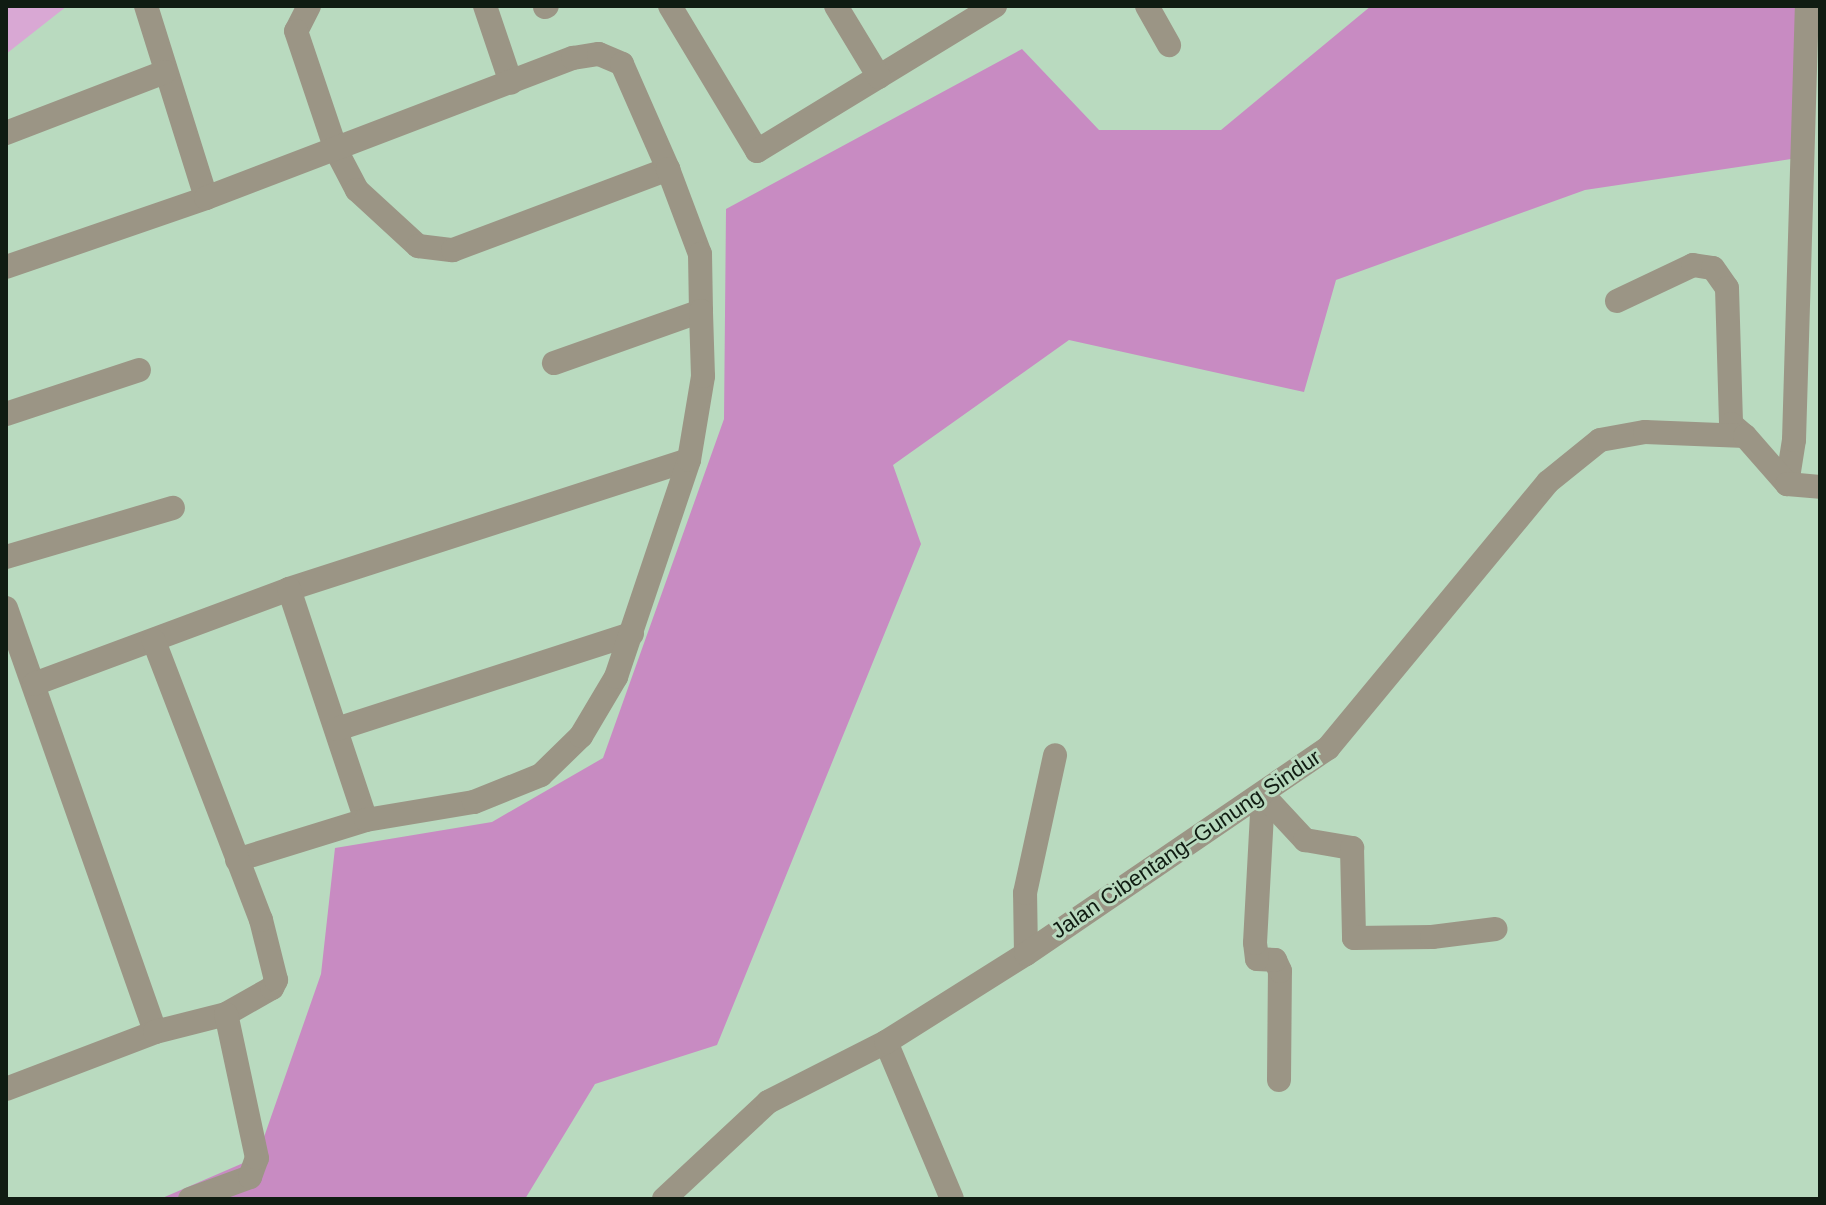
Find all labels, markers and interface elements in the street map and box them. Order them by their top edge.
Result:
street label: Jalan Cibentang–Gunung Sindur [1046,744,1326,944]

